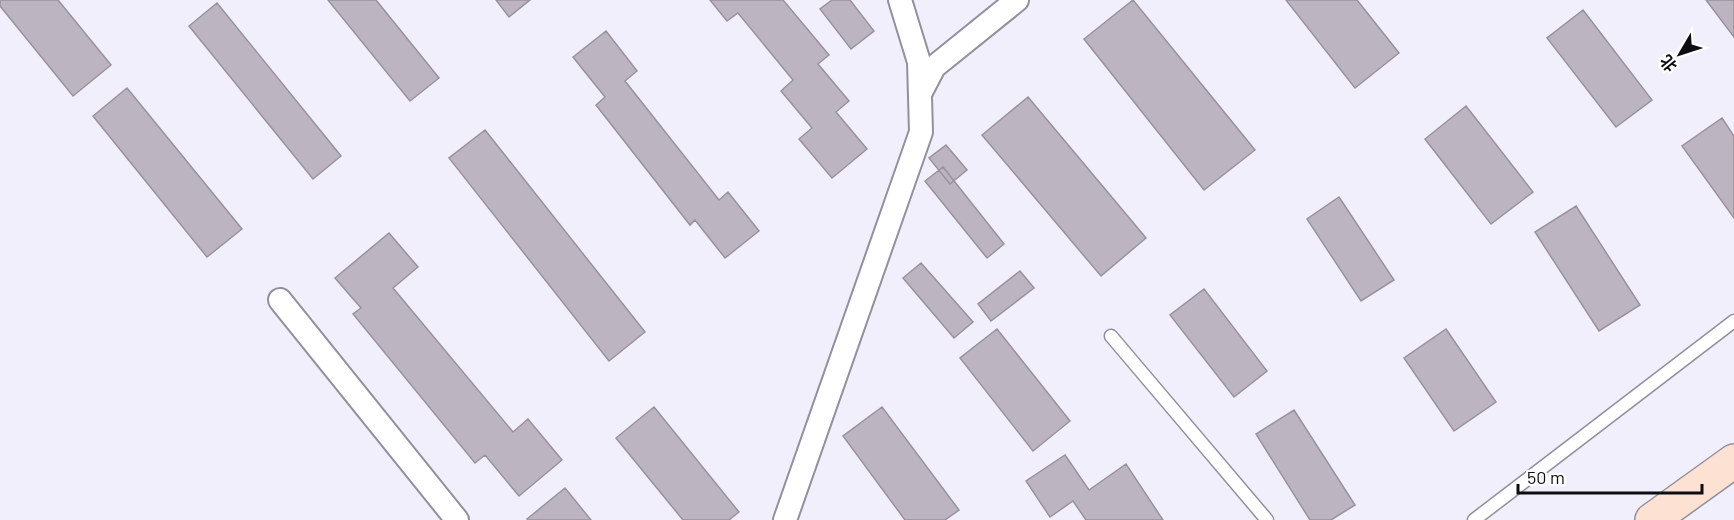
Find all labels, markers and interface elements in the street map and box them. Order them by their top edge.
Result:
north arrow [1650,24,1710,84]
text: 北 [1656,52,1680,76]
scale bar [1518,457,1702,495]
text: 50 m [1527,466,1565,488]

